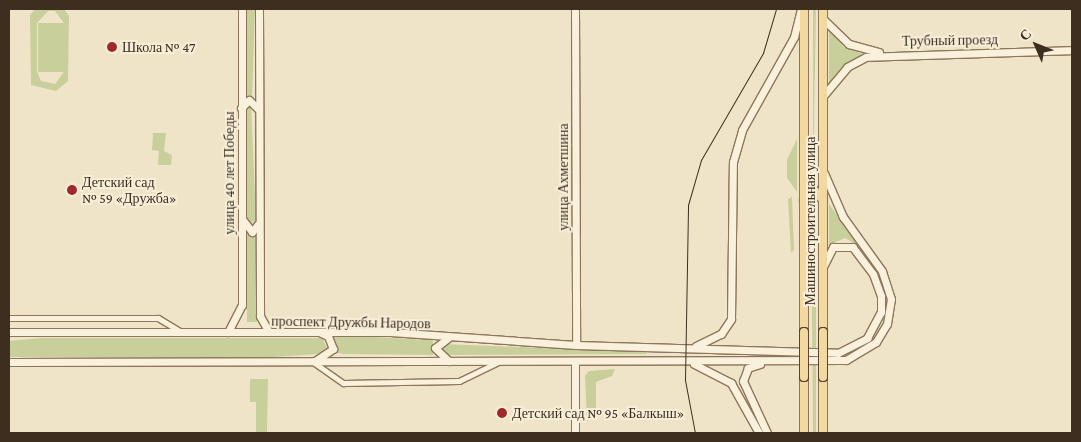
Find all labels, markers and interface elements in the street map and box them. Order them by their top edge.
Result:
north arrow [1011,20,1061,70]
text: С [1016,25,1034,44]
street label: Трубный проезд [902,31,998,49]
place label: Школа № 47 [122,39,195,55]
marker: Школа № 47 [106,41,118,53]
street label: улица 40 лет Победы [221,111,237,235]
street label: улица Ахметшина [555,123,571,231]
street label: Машиностроительная улица [802,137,818,305]
place label: Детский сад № 59 «Дружба» [82,174,177,206]
marker: Детский сад № 59 «Дружба» [66,184,78,196]
street label: проспект Дружбы Народов [271,312,431,332]
place label: Детский сад № 95 «Балкыш» [512,405,684,421]
marker: Детский сад № 95 «Балкыш» [496,407,508,419]

